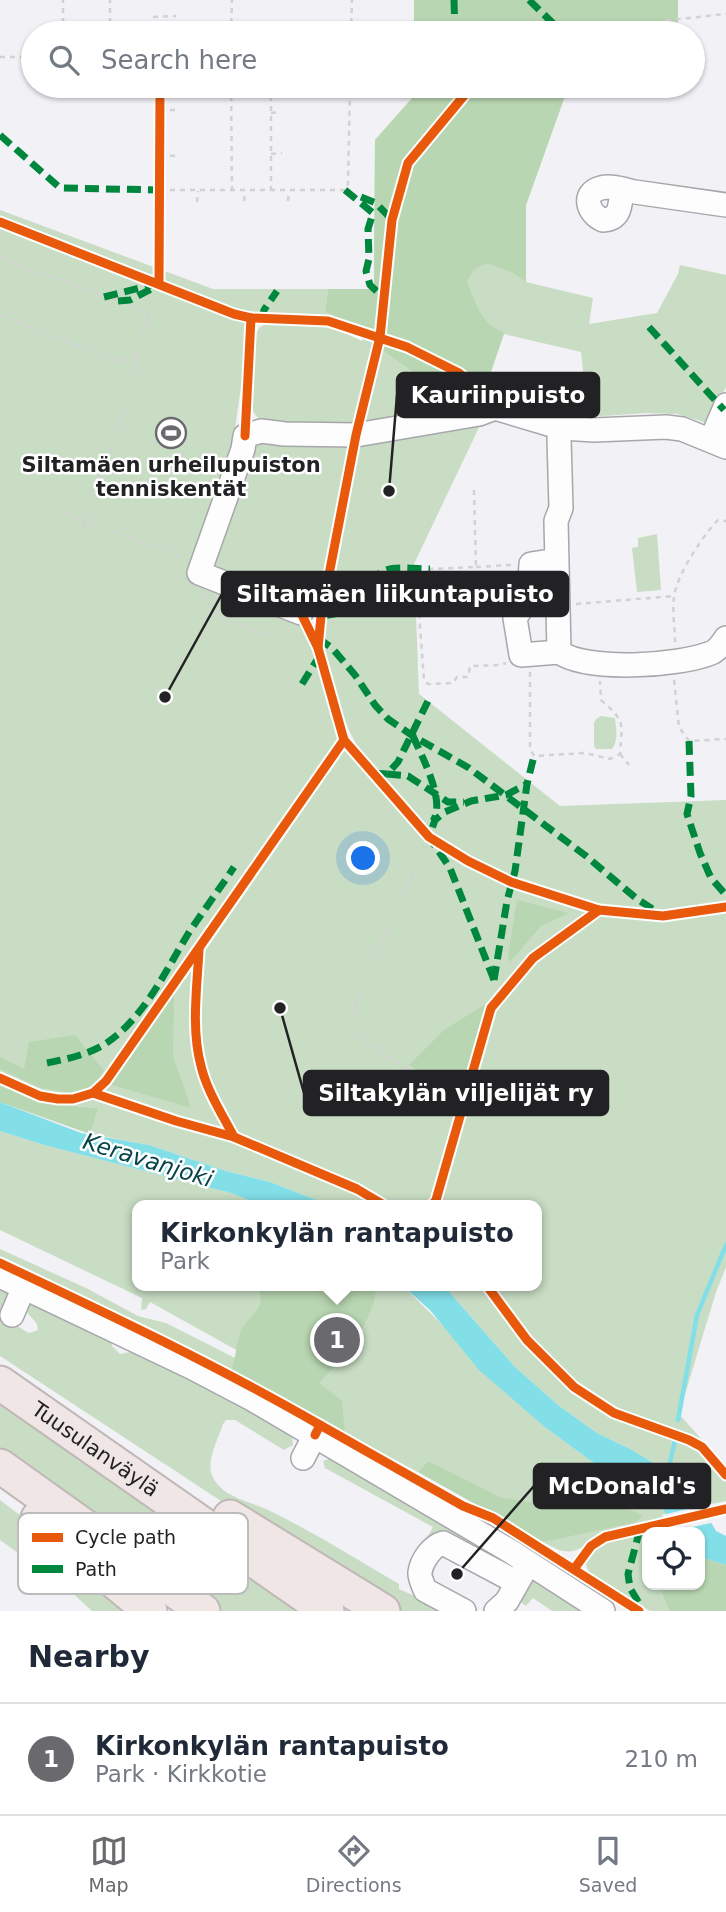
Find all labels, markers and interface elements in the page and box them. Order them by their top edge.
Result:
search box [21,21,705,98]
icon: search [45,41,83,79]
text: Search here [101,45,257,75]
callout: Kauriinpuisto [397,373,599,417]
text: Kauriinpuisto [411,382,585,408]
sports icon: Siltamäen urheilupuiston tenniskentät [154,416,188,450]
place label: Siltamäen urheilupuiston tenniskentät [21,453,321,501]
callout: Siltamäen liikuntapuisto [222,572,568,616]
text: Siltamäen liikuntapuisto [236,581,554,607]
your location [346,841,380,875]
callout: Siltakylän viljelijät ry [304,1071,608,1115]
text: Siltakylän viljelijät ry [318,1080,594,1106]
water label: Keravanjoki [80,1128,217,1192]
popup [132,1200,542,1291]
text: Kirkonkylän rantapuisto [160,1218,514,1248]
text: Park [160,1248,210,1274]
pin: 1 [314,1314,360,1366]
street label: Tuusulanväylä [26,1396,163,1502]
callout: McDonald's [534,1464,710,1508]
text: McDonald's [548,1473,696,1499]
legend [18,1513,248,1594]
text: Cycle path [75,1526,176,1548]
map controls [642,1527,705,1590]
button: locate [642,1527,705,1590]
text: Path [75,1558,117,1580]
text: Nearby [28,1639,150,1674]
text: Kirkonkylän rantapuisto [95,1731,449,1761]
text: 1 [43,1746,59,1772]
text: 210 m [624,1746,698,1772]
text: Park · Kirkkotie [95,1761,267,1787]
tab: Map [89,1832,129,1896]
tab: Directions [306,1832,402,1896]
tab: Saved [579,1832,637,1896]

